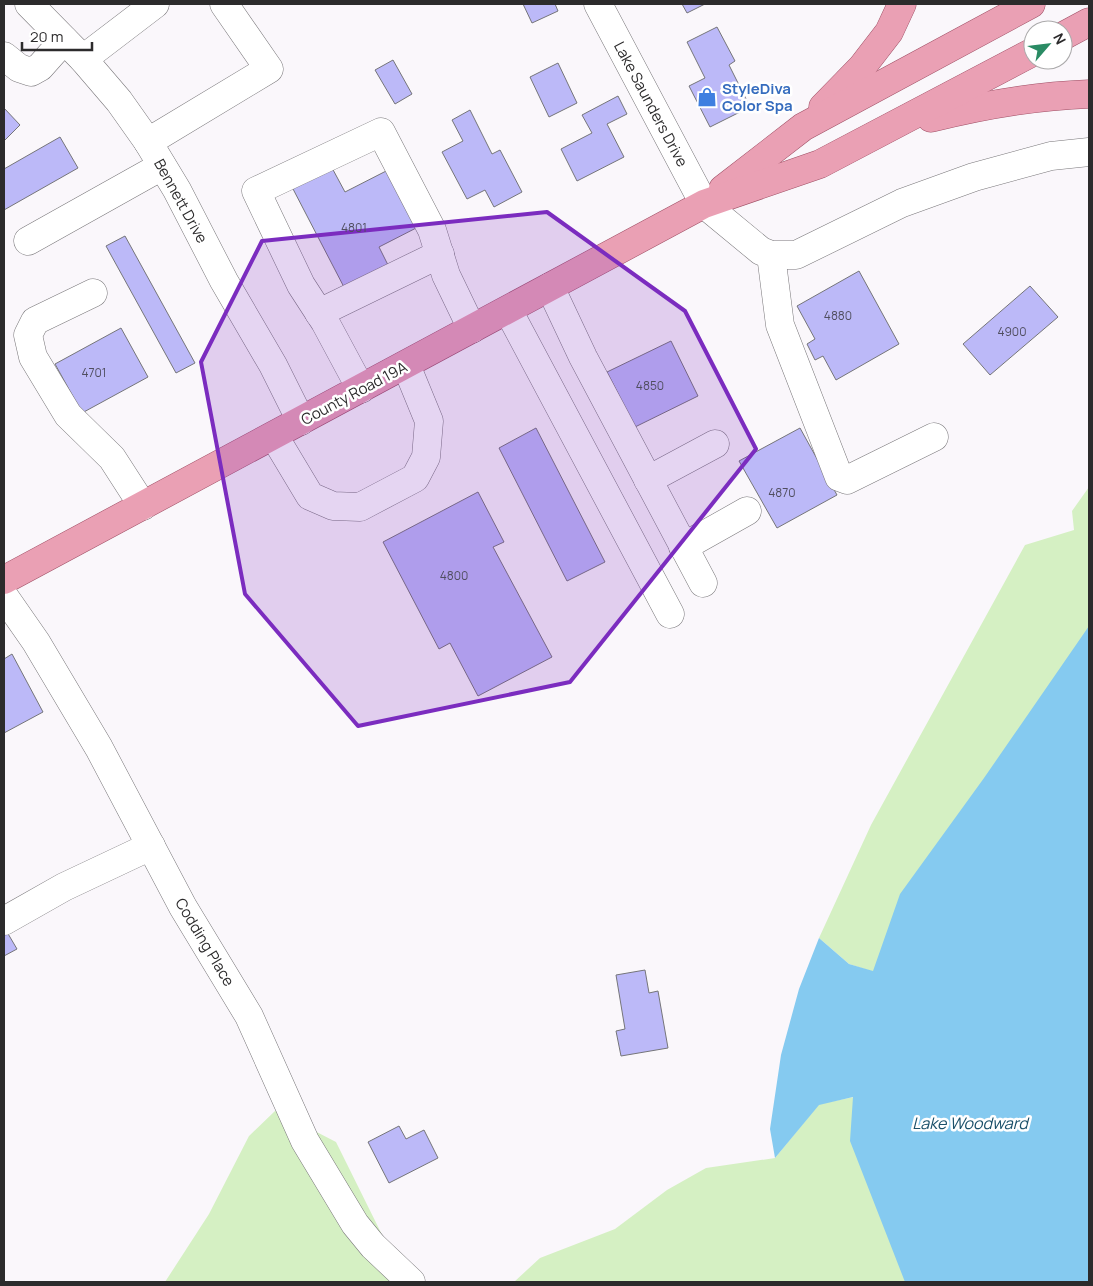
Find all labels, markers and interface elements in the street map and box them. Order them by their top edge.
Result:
scale bar [22,20,92,52]
north arrow [1023,20,1073,70]
text: 20 m [30,26,63,47]
text: N [1049,30,1071,48]
street label: Lake Saunders Drive [609,38,693,171]
place label: StyleDiva Color Spa [722,78,793,116]
shop icon: StyleDiva Color Spa [696,86,718,108]
street label: Bennett Drive [149,155,213,247]
house number: 4801 [341,219,367,236]
house number: 4880 [824,307,852,324]
house number: 4900 [997,323,1027,340]
street label: County Road 19A [297,356,411,430]
house number: 4701 [81,364,107,381]
house number: 4850 [636,377,664,394]
house number: 4870 [768,484,796,501]
house number: 4800 [440,567,468,584]
street label: Codding Place [170,894,240,990]
water label: Lake Woodward [912,1112,1030,1134]

